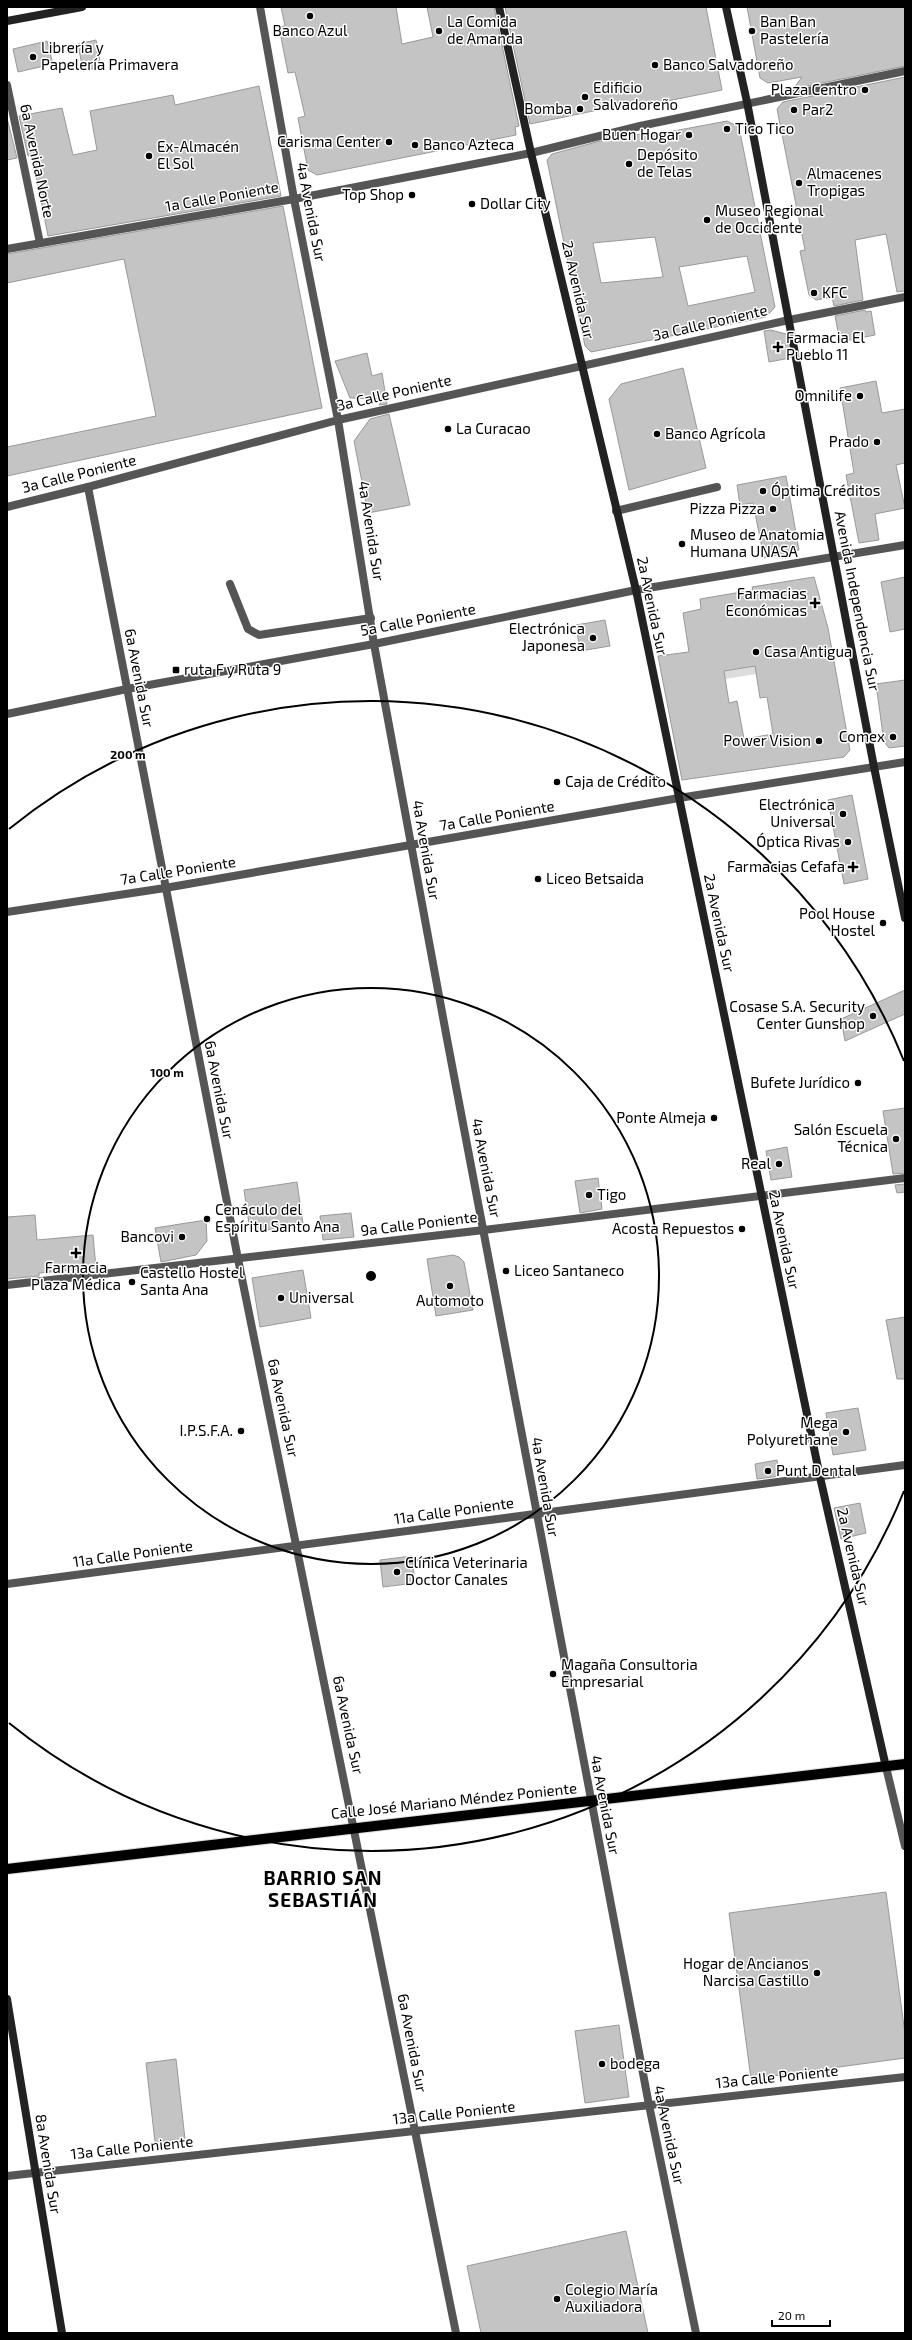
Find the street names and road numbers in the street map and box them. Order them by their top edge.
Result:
street label: 6a Avenida Norte [17,102,59,220]
street label: 4a Avenida Sur [294,161,330,263]
street label: 1a Calle Poniente [164,177,280,215]
street label: 2a Avenida Sur [559,239,599,341]
street label: 3a Calle Poniente [651,300,769,344]
street label: 3a Calle Poniente [335,370,453,414]
street label: 3a Calle Poniente [20,450,138,496]
street label: 4a Avenida Sur [355,480,389,582]
street label: Avenida Independencia Sur [832,509,884,692]
street label: 2a Avenida Sur [634,555,672,657]
street label: 5a Calle Poniente [359,599,477,639]
street label: 6a Avenida Sur [122,627,158,729]
street label: 7a Calle Poniente [438,796,556,834]
street label: 4a Avenida Sur [409,799,445,901]
street label: 7a Calle Poniente [119,852,237,888]
street label: 2a Avenida Sur [701,872,739,974]
street label: 6a Avenida Sur [202,1039,238,1141]
street label: 4a Avenida Sur [469,1117,505,1219]
street label: 2a Avenida Sur [766,1189,804,1291]
street label: 9a Calle Poniente [359,1207,478,1239]
street label: 6a Avenida Sur [265,1357,303,1459]
street label: 4a Avenida Sur [528,1436,564,1538]
street label: 11a Calle Poniente [393,1493,515,1527]
street label: 2a Avenida Sur [834,1506,874,1608]
street label: 11a Calle Poniente [72,1536,194,1570]
street label: 6a Avenida Sur [330,1674,368,1776]
street label: 4a Avenida Sur [588,1754,624,1856]
street label: Calle José Mariano Méndez Poniente [330,1778,578,1822]
street label: 6a Avenida Sur [395,1992,431,2094]
street label: 13a Calle Poniente [715,2061,839,2091]
street label: 4a Avenida Sur [651,2084,689,2186]
street label: 13a Calle Poniente [392,2097,516,2127]
street label: 8a Avenida Sur [32,2113,66,2215]
street label: 13a Calle Poniente [70,2132,194,2162]

